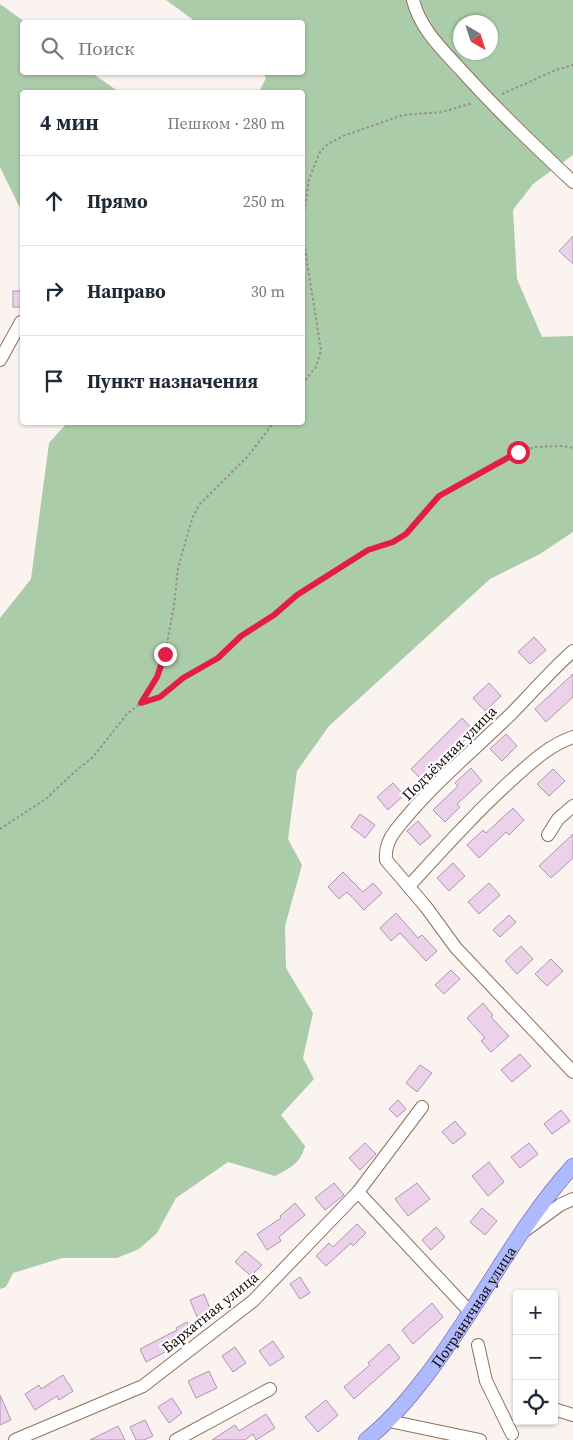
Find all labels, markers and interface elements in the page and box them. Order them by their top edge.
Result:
north arrow [453,15,498,60]
search box [20,20,305,75]
icon: search [38,34,66,62]
text: Поиск [78,35,135,61]
text: 4 мин [40,108,99,137]
text: Пешком · 280 m [167,112,285,134]
icon: ahead [40,187,68,215]
text: Прямо [87,188,148,214]
text: 250 m [243,190,285,212]
icon: right [40,277,68,305]
text: Направо [87,278,166,304]
text: 30 m [251,280,285,302]
icon: arrive [40,367,68,395]
text: Пункт назначения [87,368,258,394]
route start [507,441,530,464]
route end [154,643,177,666]
street label: Подъёмная улица [397,701,501,805]
street label: Пограничная улица [426,1241,521,1371]
street label: Бархатная улица [157,1266,263,1358]
map controls [513,1290,558,1425]
button: + [513,1290,558,1335]
button: − [513,1335,558,1380]
button: locate [513,1380,558,1425]

